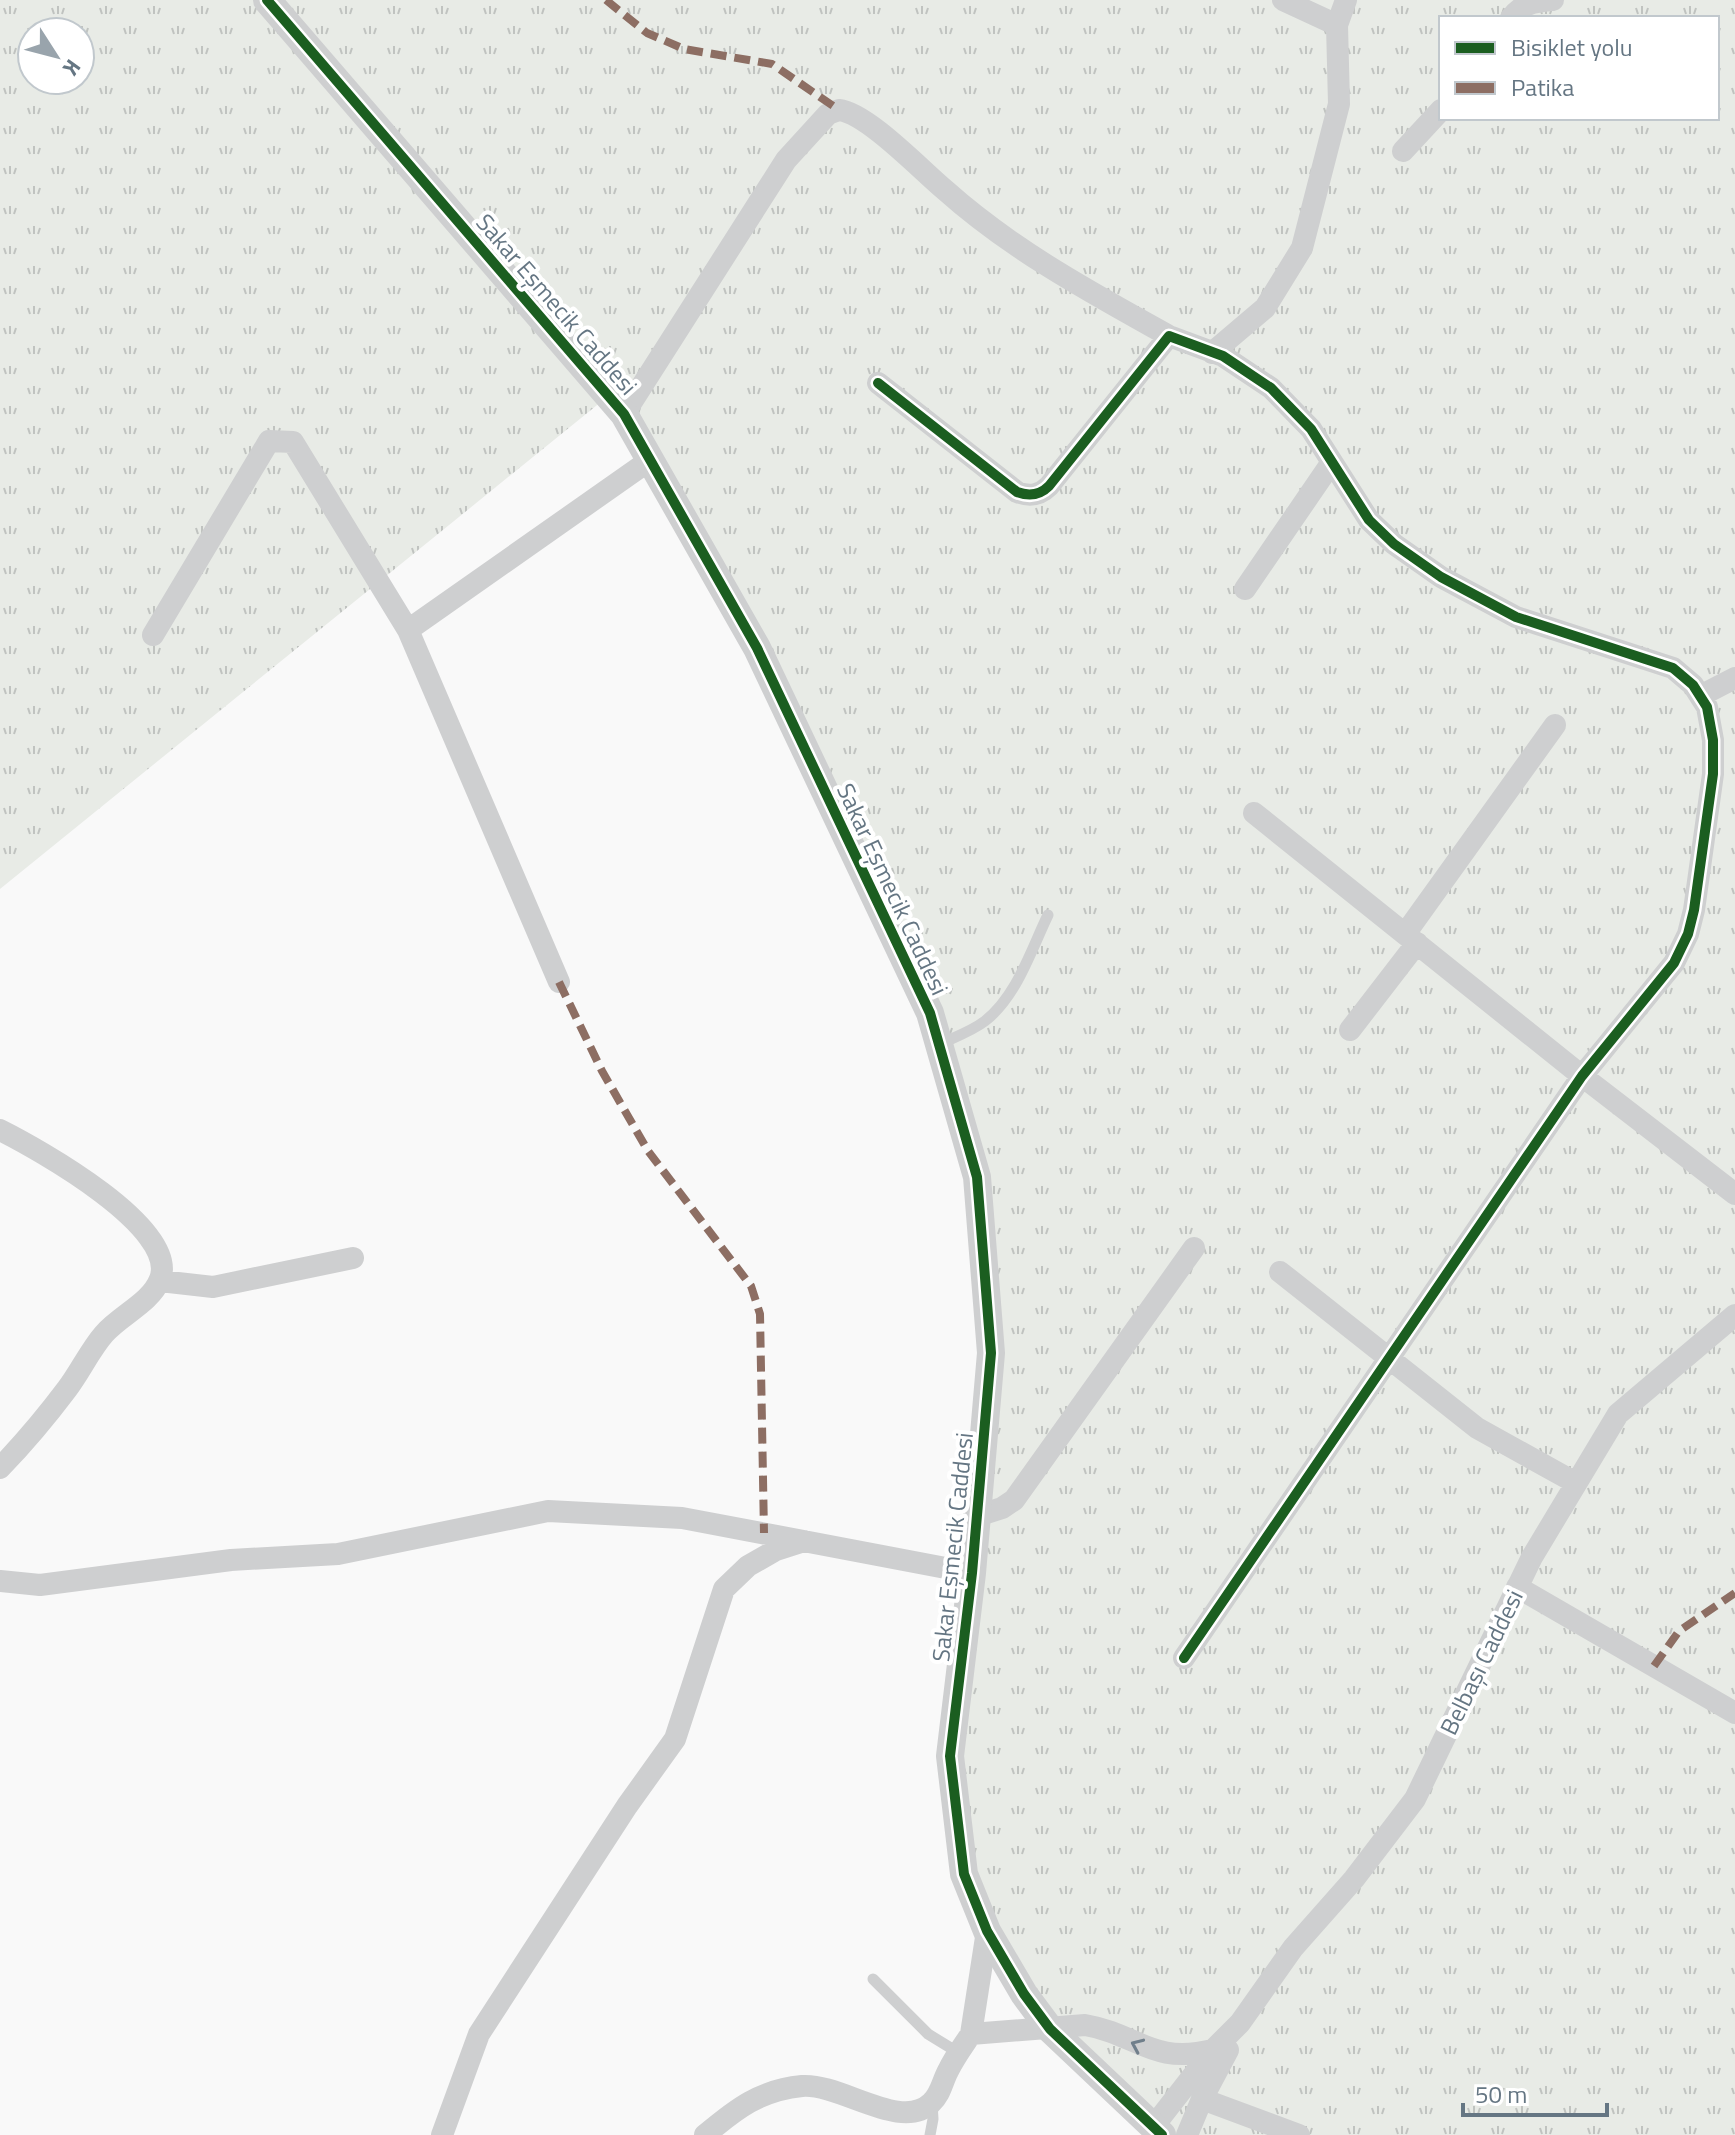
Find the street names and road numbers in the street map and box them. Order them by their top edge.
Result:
street label: Sakar Eşmecik Caddesi [468,205,646,403]
street label: Sakar Eşmecik Caddesi [828,777,958,1001]
street label: Sakar Eşmecik Caddesi [922,1431,982,1663]
street label: Belbaşı Caddesi [1430,1583,1532,1741]

